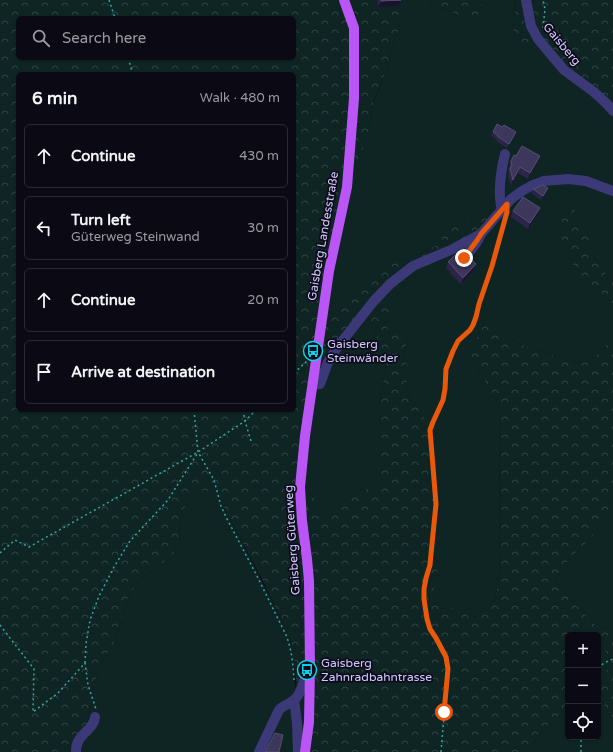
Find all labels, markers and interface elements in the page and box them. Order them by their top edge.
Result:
search box [16,16,296,60]
street label: Gaisberg [540,20,584,68]
icon: search [30,27,52,49]
text: Search here [62,29,146,47]
text: 6 min [32,88,77,109]
text: Walk · 480 m [200,90,280,106]
icon: ahead [33,145,55,167]
text: Continue [71,147,135,165]
text: 430 m [239,148,279,164]
street label: Gaisberg Landesstraße [305,170,341,302]
text: Turn left [71,211,131,229]
icon: left [33,217,55,239]
text: 30 m [247,220,279,236]
text: Güterweg Steinwand [71,229,200,245]
route end [455,249,473,267]
icon: ahead [33,289,55,311]
text: Continue [71,291,135,309]
text: 20 m [247,292,279,308]
place label: Gaisberg Steinwänder [327,337,398,365]
bus stop icon: Gaisberg Steinwänder [302,340,324,362]
icon: arrive [33,361,55,383]
text: Arrive at destination [71,363,215,381]
street label: Gaisberg Güterweg [281,485,303,595]
map controls [565,632,601,740]
button: + [565,632,601,668]
place label: Gaisberg Zahnradbahntrasse [321,656,432,684]
bus stop icon: Gaisberg Zahnradbahntrasse [296,659,318,681]
button: − [565,668,601,704]
route start [435,703,453,721]
button: locate [565,704,601,740]

